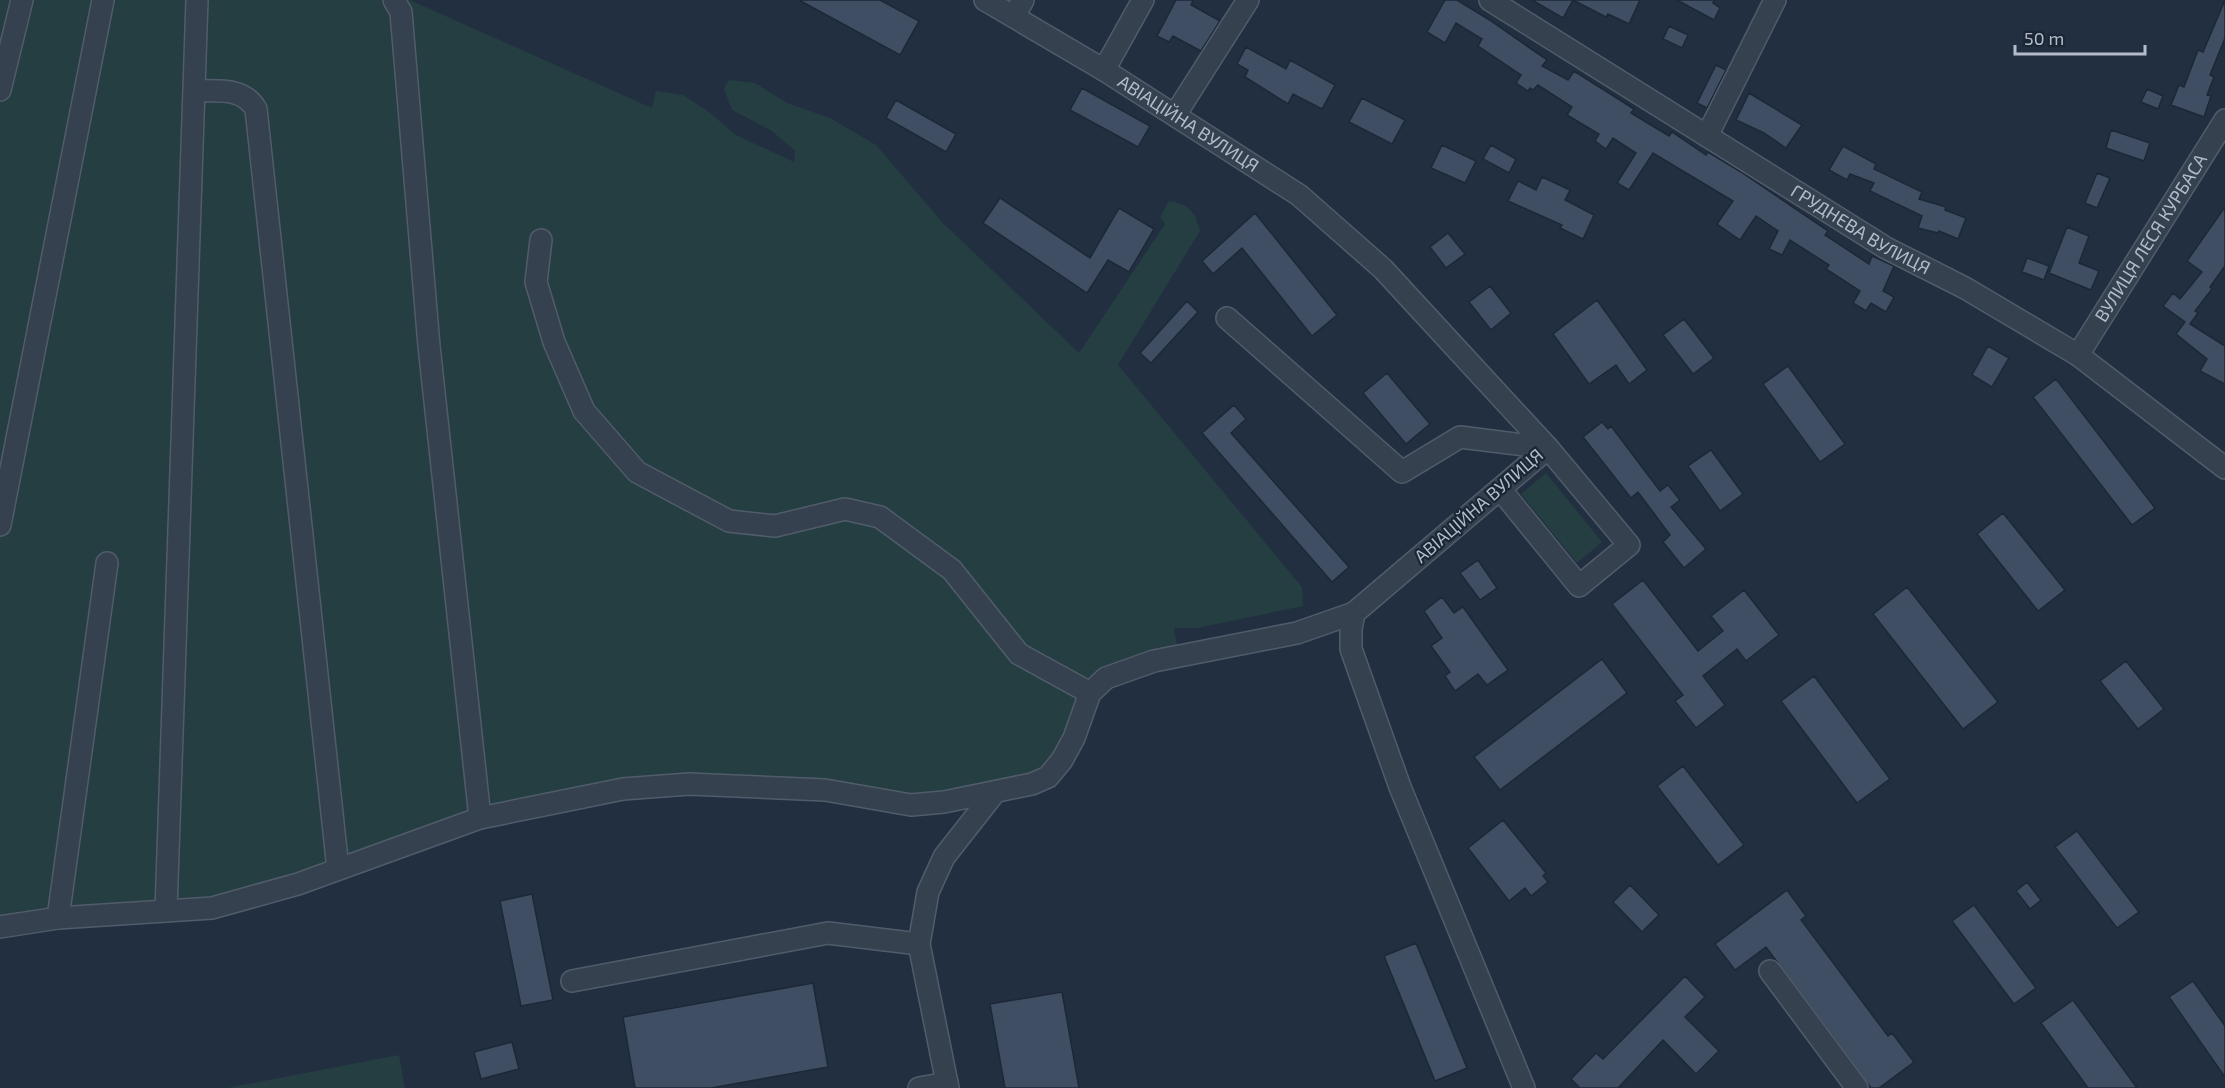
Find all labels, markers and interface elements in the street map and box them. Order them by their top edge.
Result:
scale bar [2015,18,2146,56]
text: 50 m [2024,27,2064,49]
street label: АВІАЦІЙНА ВУЛИЦЯ [1114,70,1263,176]
street label: ВУЛИЦЯ ЛЕСЯ КУРБАСА [2090,149,2212,326]
street label: ГРУДНЕВА ВУЛИЦЯ [1787,179,1934,279]
street label: АВІАЦІЙНА ВУЛИЦЯ [1410,443,1547,567]

